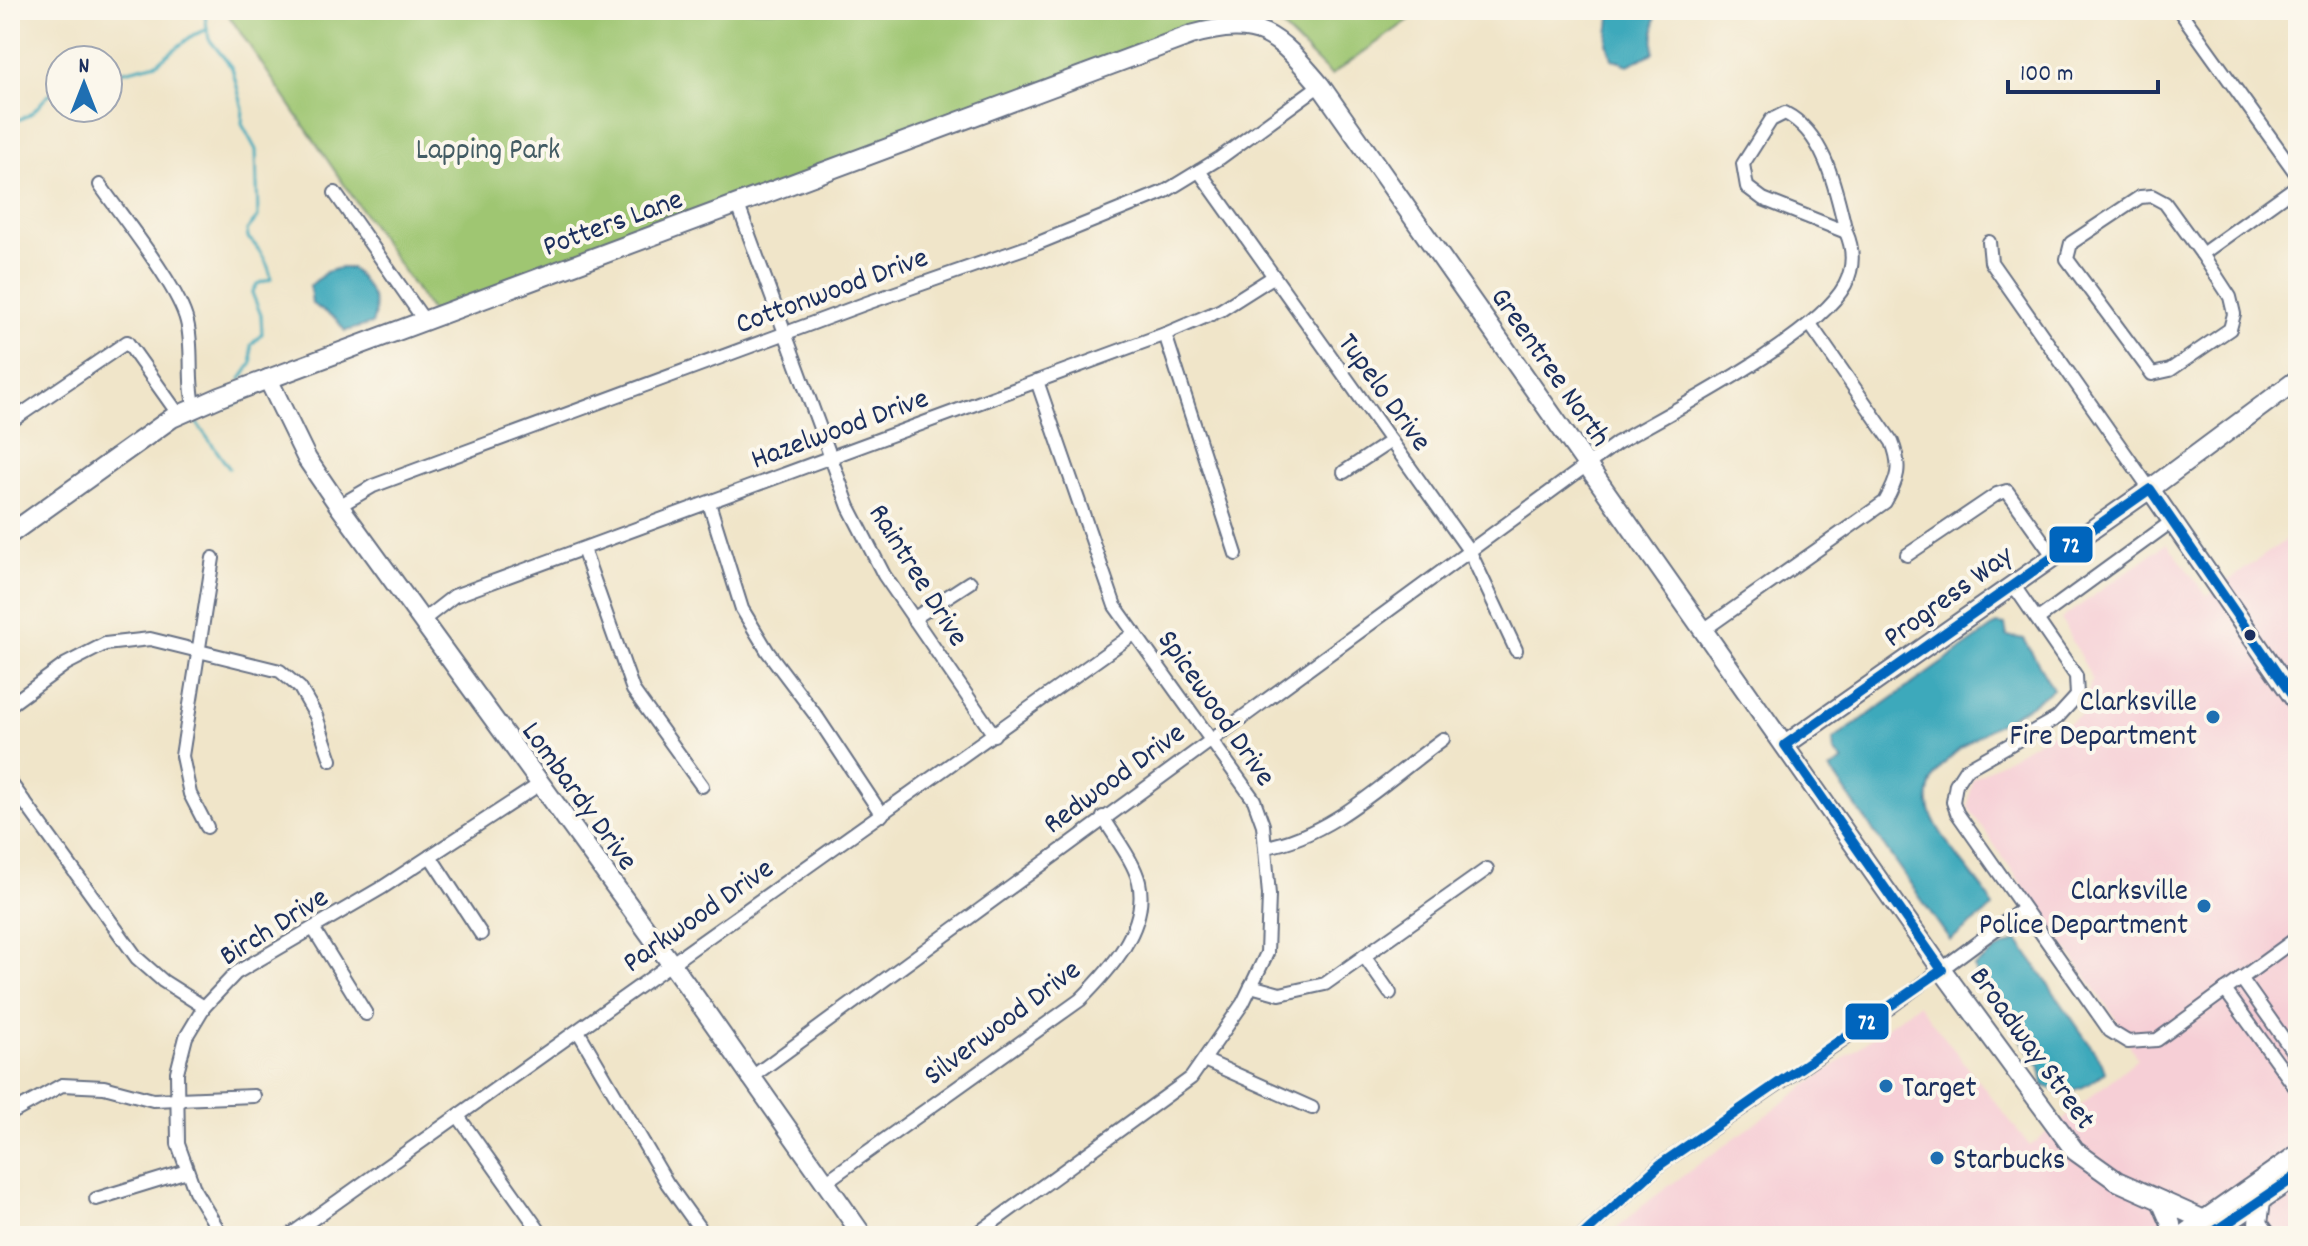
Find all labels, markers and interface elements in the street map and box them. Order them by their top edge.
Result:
north arrow [44,44,124,124]
scale bar [2008,44,2158,94]
text: N [79,52,90,83]
text: 100 m [2020,58,2073,92]
park label: Lapping Park [416,131,560,174]
street label: Potters Lane [537,180,690,270]
street label: Cottonwood Drive [730,238,935,348]
street label: Greentree North [1477,280,1619,457]
street label: Tupelo Drive [1325,326,1440,462]
street label: Hazelwood Drive [746,379,935,483]
street label: Raintree Drive [855,497,977,656]
line badge: 72 [2048,525,2094,564]
text: 72 [2062,532,2080,563]
street label: Progress Way [1876,536,2024,660]
street label: Spicewood Drive [1144,622,1284,797]
unlabelled marker [2242,627,2258,643]
place label: Clarksville Fire Department [2009,683,2197,760]
marker: Clarksville Fire Department [2204,708,2222,726]
street label: Lombardy Drive [508,714,646,881]
street label: Redwood Drive [1036,714,1196,847]
street label: Parkwood Drive [615,850,784,986]
place label: Clarksville Police Department [1979,872,2188,949]
street label: Birch Drive [213,878,338,979]
marker: Clarksville Police Department [2195,897,2213,915]
street label: Silverwood Drive [916,951,1092,1098]
street label: Broadway Street [1956,959,2104,1140]
line badge: 72 [1844,1002,1890,1041]
text: 72 [1858,1009,1876,1040]
place label: Target [1902,1069,1977,1112]
marker: Target [1877,1077,1895,1095]
place label: Starbucks [1953,1141,2065,1184]
marker: Starbucks [1928,1149,1946,1167]

